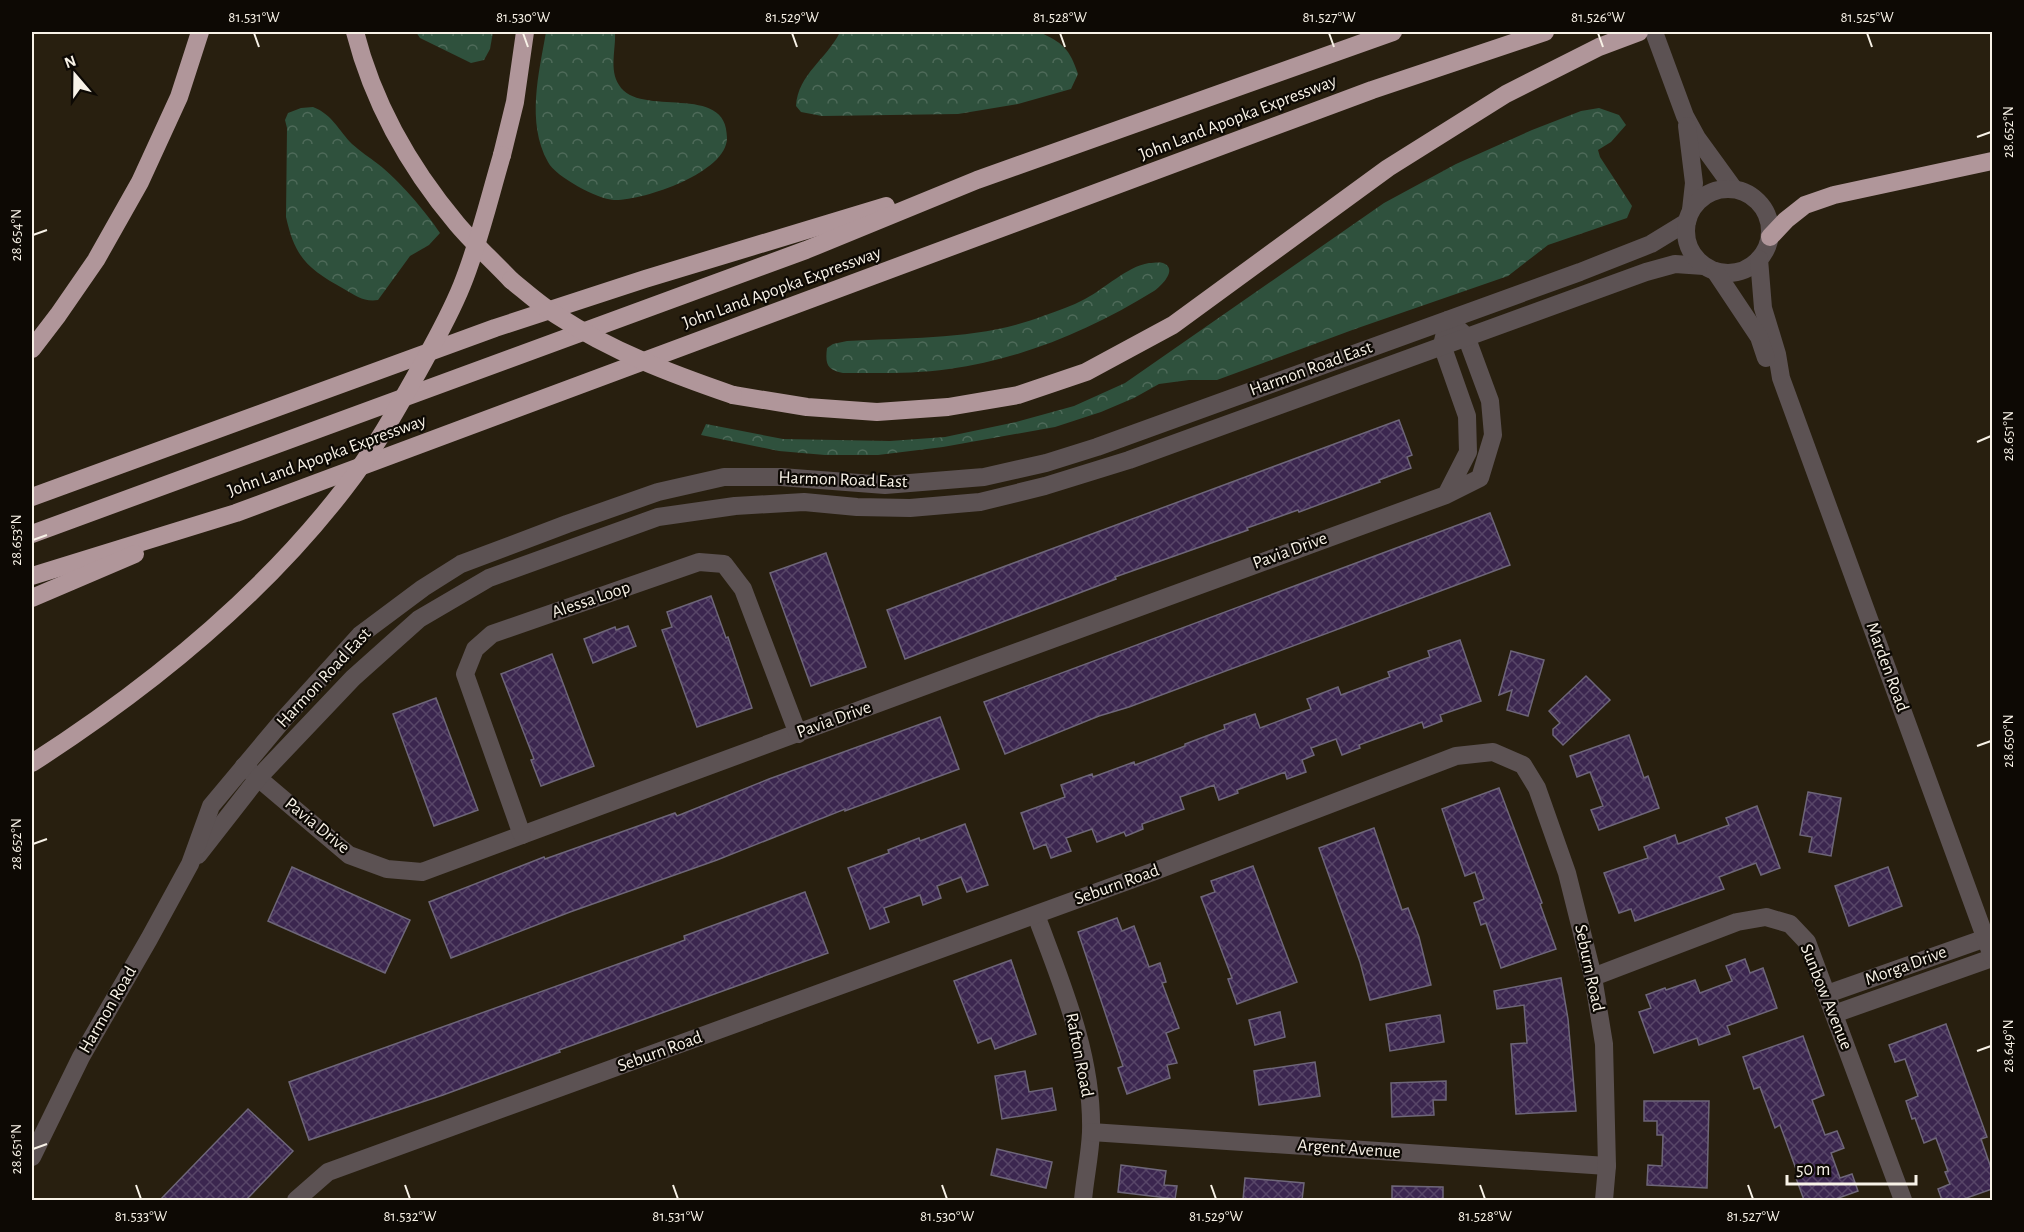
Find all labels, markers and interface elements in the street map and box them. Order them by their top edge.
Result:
text: 81.531°W [228,10,280,25]
text: 81.530°W [496,10,551,25]
text: 81.529°W [765,10,820,25]
text: 81.528°W [1033,10,1088,25]
text: 81.527°W [1302,10,1356,25]
text: 81.526°W [1571,10,1626,25]
text: 81.525°W [1840,10,1894,25]
north arrow [45,45,105,105]
text: N [62,52,78,71]
street label: John Land Apopka Expressway [1137,72,1339,164]
text: 28.652°N [2001,106,2016,158]
text: 28.654°N [9,209,24,261]
street label: John Land Apopka Expressway [680,244,884,332]
street label: Harmon Road East [1247,338,1375,400]
text: 28.651°N [2001,411,2016,461]
street label: John Land Apopka Expressway [225,412,429,500]
street label: Harmon Road East [778,469,908,491]
text: 28.653°N [9,514,24,566]
street label: Pavia Drive [1250,529,1330,573]
street label: Alessa Loop [549,578,633,622]
street label: Marden Road [1863,620,1911,714]
street label: Harmon Road East [273,624,375,731]
street label: Pavia Drive [794,698,874,742]
text: 28.650°N [2001,714,2016,768]
street label: Pavia Drive [281,795,353,857]
text: 28.652°N [9,818,24,870]
street label: Seburn Road [1072,861,1162,909]
street label: Seburn Road [1571,923,1607,1013]
street label: Sunbow Avenue [1797,942,1855,1052]
street label: Morga Drive [1863,943,1949,989]
street label: Harmon Road [76,963,140,1057]
street label: Rafton Road [1062,1011,1096,1099]
text: 28.649°N [2001,1019,2016,1073]
street label: Seburn Road [615,1028,705,1076]
text: 28.651°N [9,1124,24,1174]
street label: Argent Avenue [1297,1136,1401,1162]
scale bar [1787,1148,1916,1186]
text: 50 m [1796,1161,1830,1179]
text: 81.533°W [115,1209,168,1224]
text: 81.532°W [384,1209,437,1224]
text: 81.531°W [652,1209,704,1224]
text: 81.530°W [920,1209,975,1224]
text: 81.529°W [1189,1209,1244,1224]
text: 81.528°W [1458,1209,1513,1224]
text: 81.527°W [1726,1209,1780,1224]

